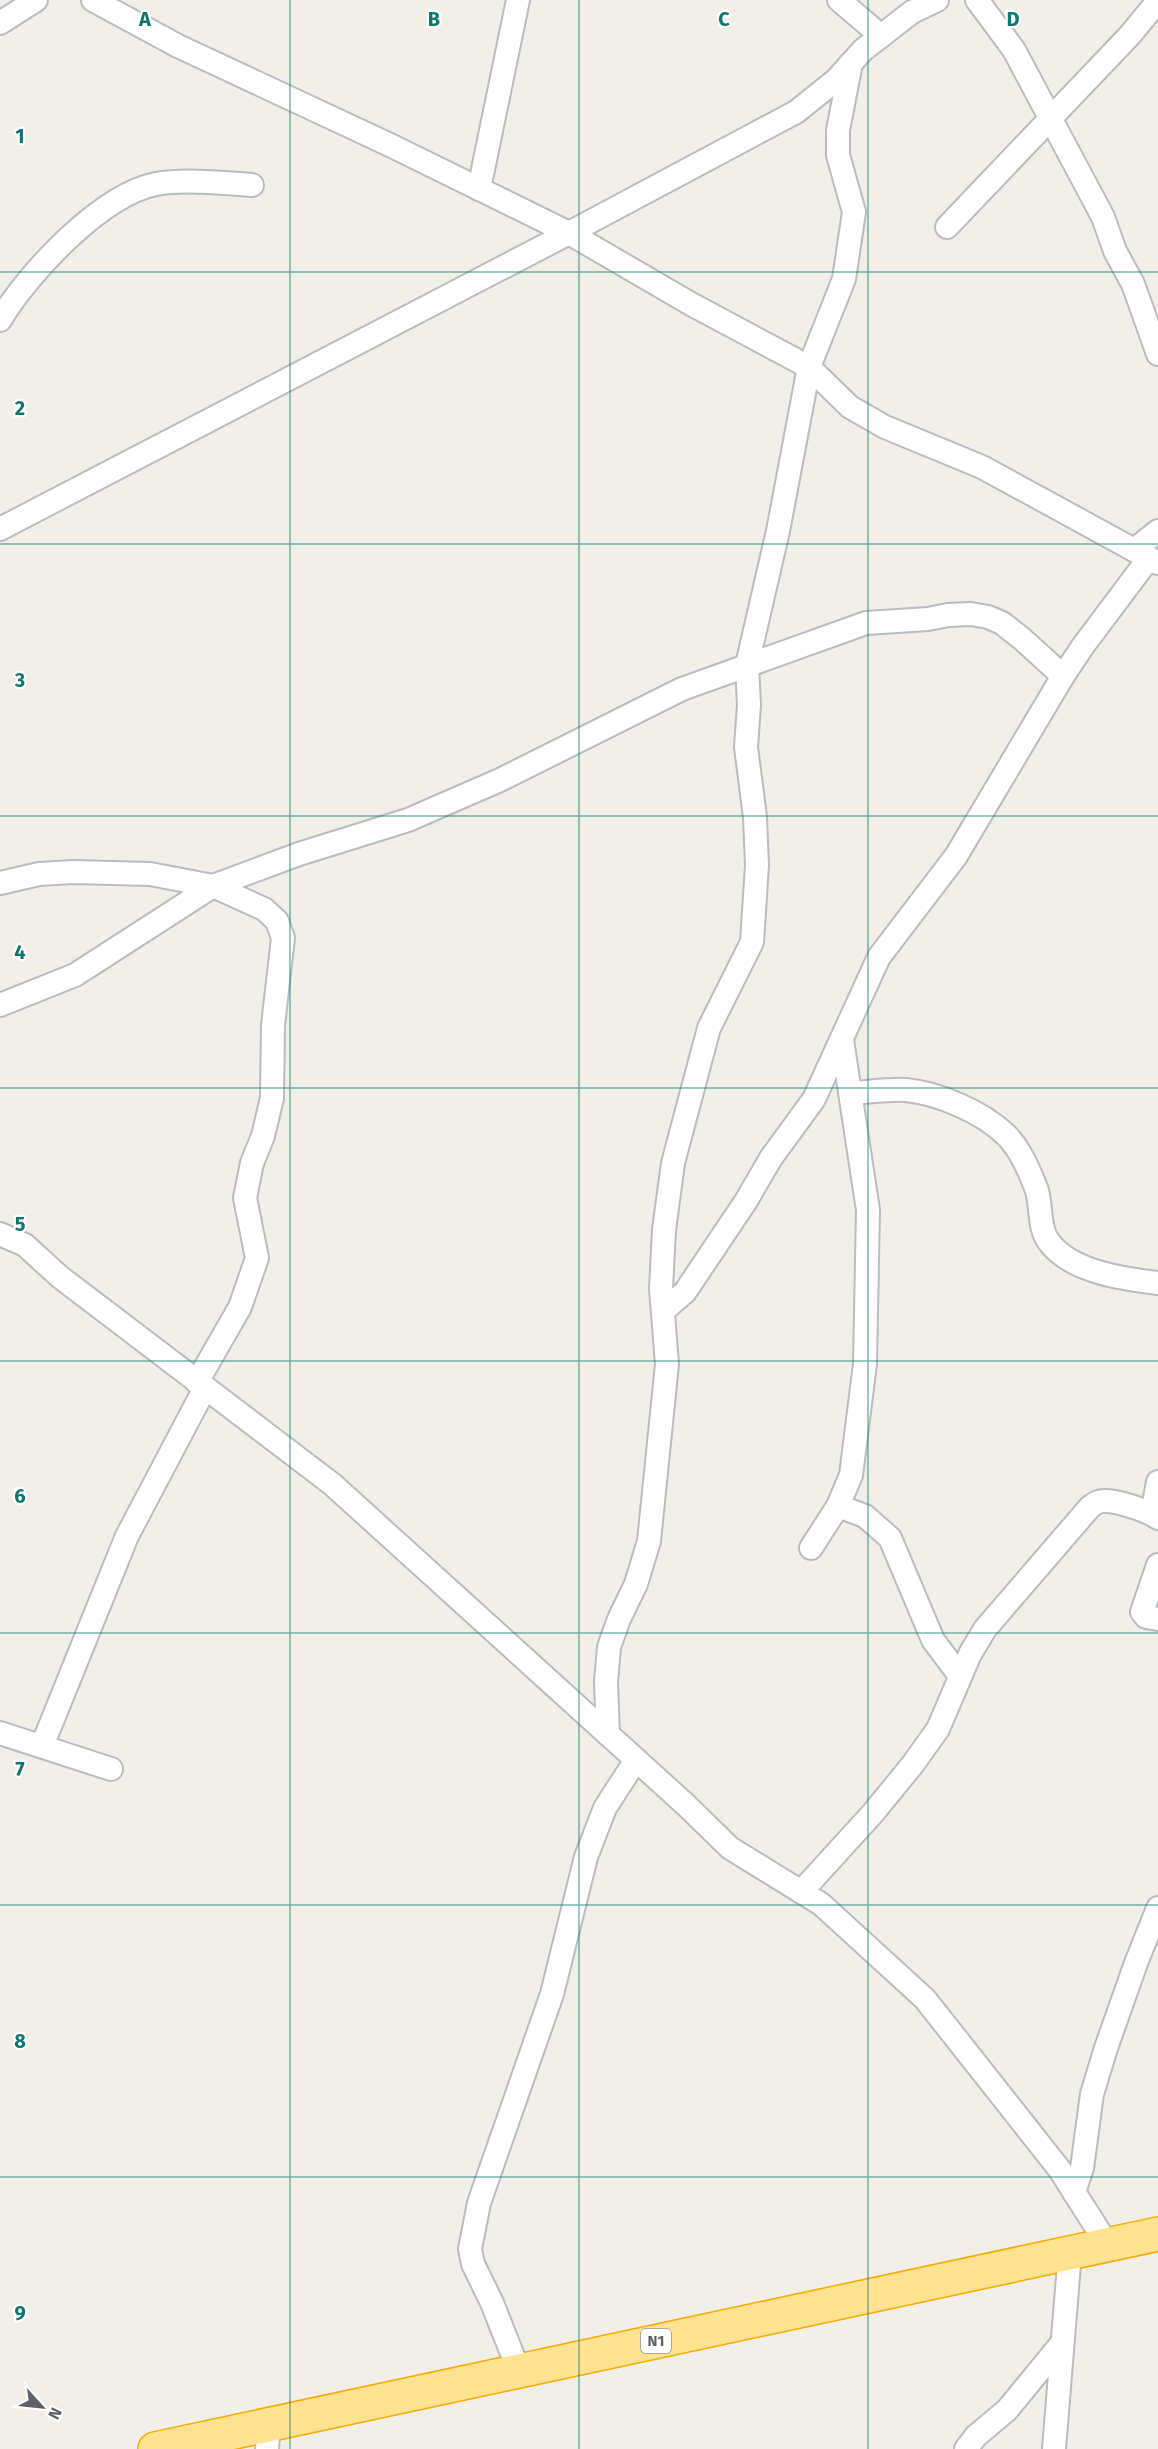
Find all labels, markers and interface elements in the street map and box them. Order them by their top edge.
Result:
text: A [138,7,152,31]
text: B [428,7,440,31]
text: C [718,7,730,31]
text: D [1006,7,1020,31]
text: 1 [15,124,25,148]
text: 2 [15,396,25,420]
text: 3 [14,668,25,692]
text: 4 [14,940,26,964]
text: 5 [15,1212,26,1236]
text: 6 [14,1484,26,1508]
text: 7 [15,1757,25,1781]
text: 8 [14,2029,26,2053]
text: 9 [14,2301,26,2325]
road number: N1 [641,2329,671,2353]
north arrow [12,2377,72,2437]
text: N [44,2405,66,2423]

